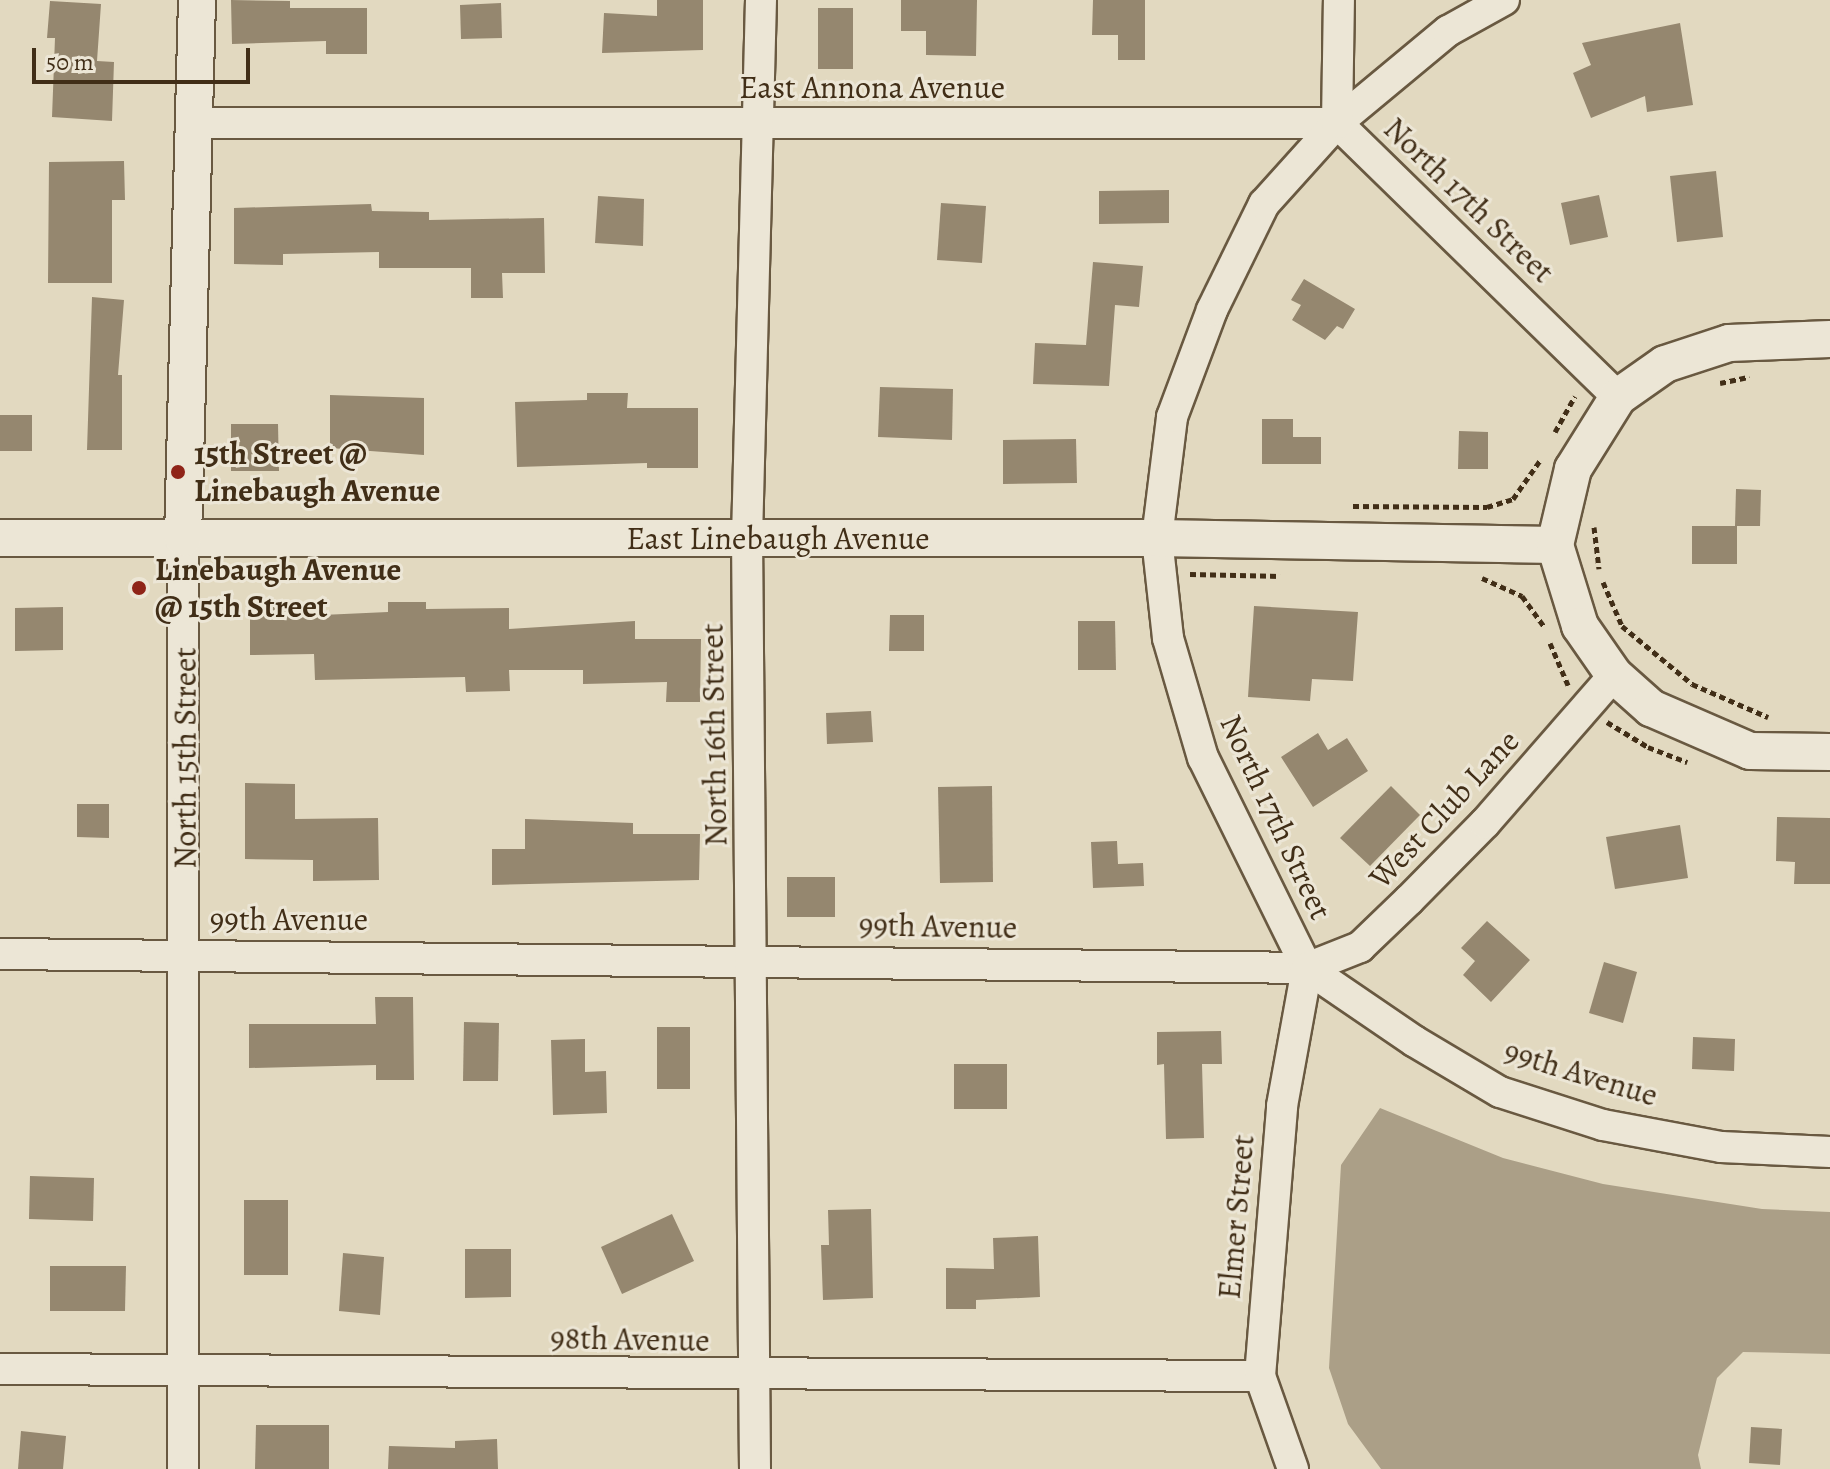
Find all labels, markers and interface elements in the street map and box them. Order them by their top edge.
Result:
scale bar [36,32,254,82]
text: 50 m [46,46,94,78]
street label: East Annona Avenue [739,68,1005,106]
street label: North 17th Street [1376,109,1562,291]
place label: 15th Street @ Linebaugh Avenue [194,435,440,510]
marker: 15th Street @ Linebaugh Avenue [169,463,187,481]
street label: East Linebaugh Avenue [626,519,930,557]
place label: Linebaugh Avenue @ 15th Street [155,551,401,626]
marker: Linebaugh Avenue @ 15th Street [130,579,148,597]
street label: North 16th Street [693,623,735,847]
street label: North 15th Street [166,647,204,869]
street label: North 17th Street [1212,708,1340,926]
street label: West Club Lane [1361,722,1527,896]
street label: 99th Avenue [210,900,368,938]
street label: 99th Avenue [858,905,1018,947]
street label: 99th Avenue [1500,1031,1662,1115]
street label: Elmer Street [1210,1133,1262,1301]
street label: 98th Avenue [550,1318,710,1360]

